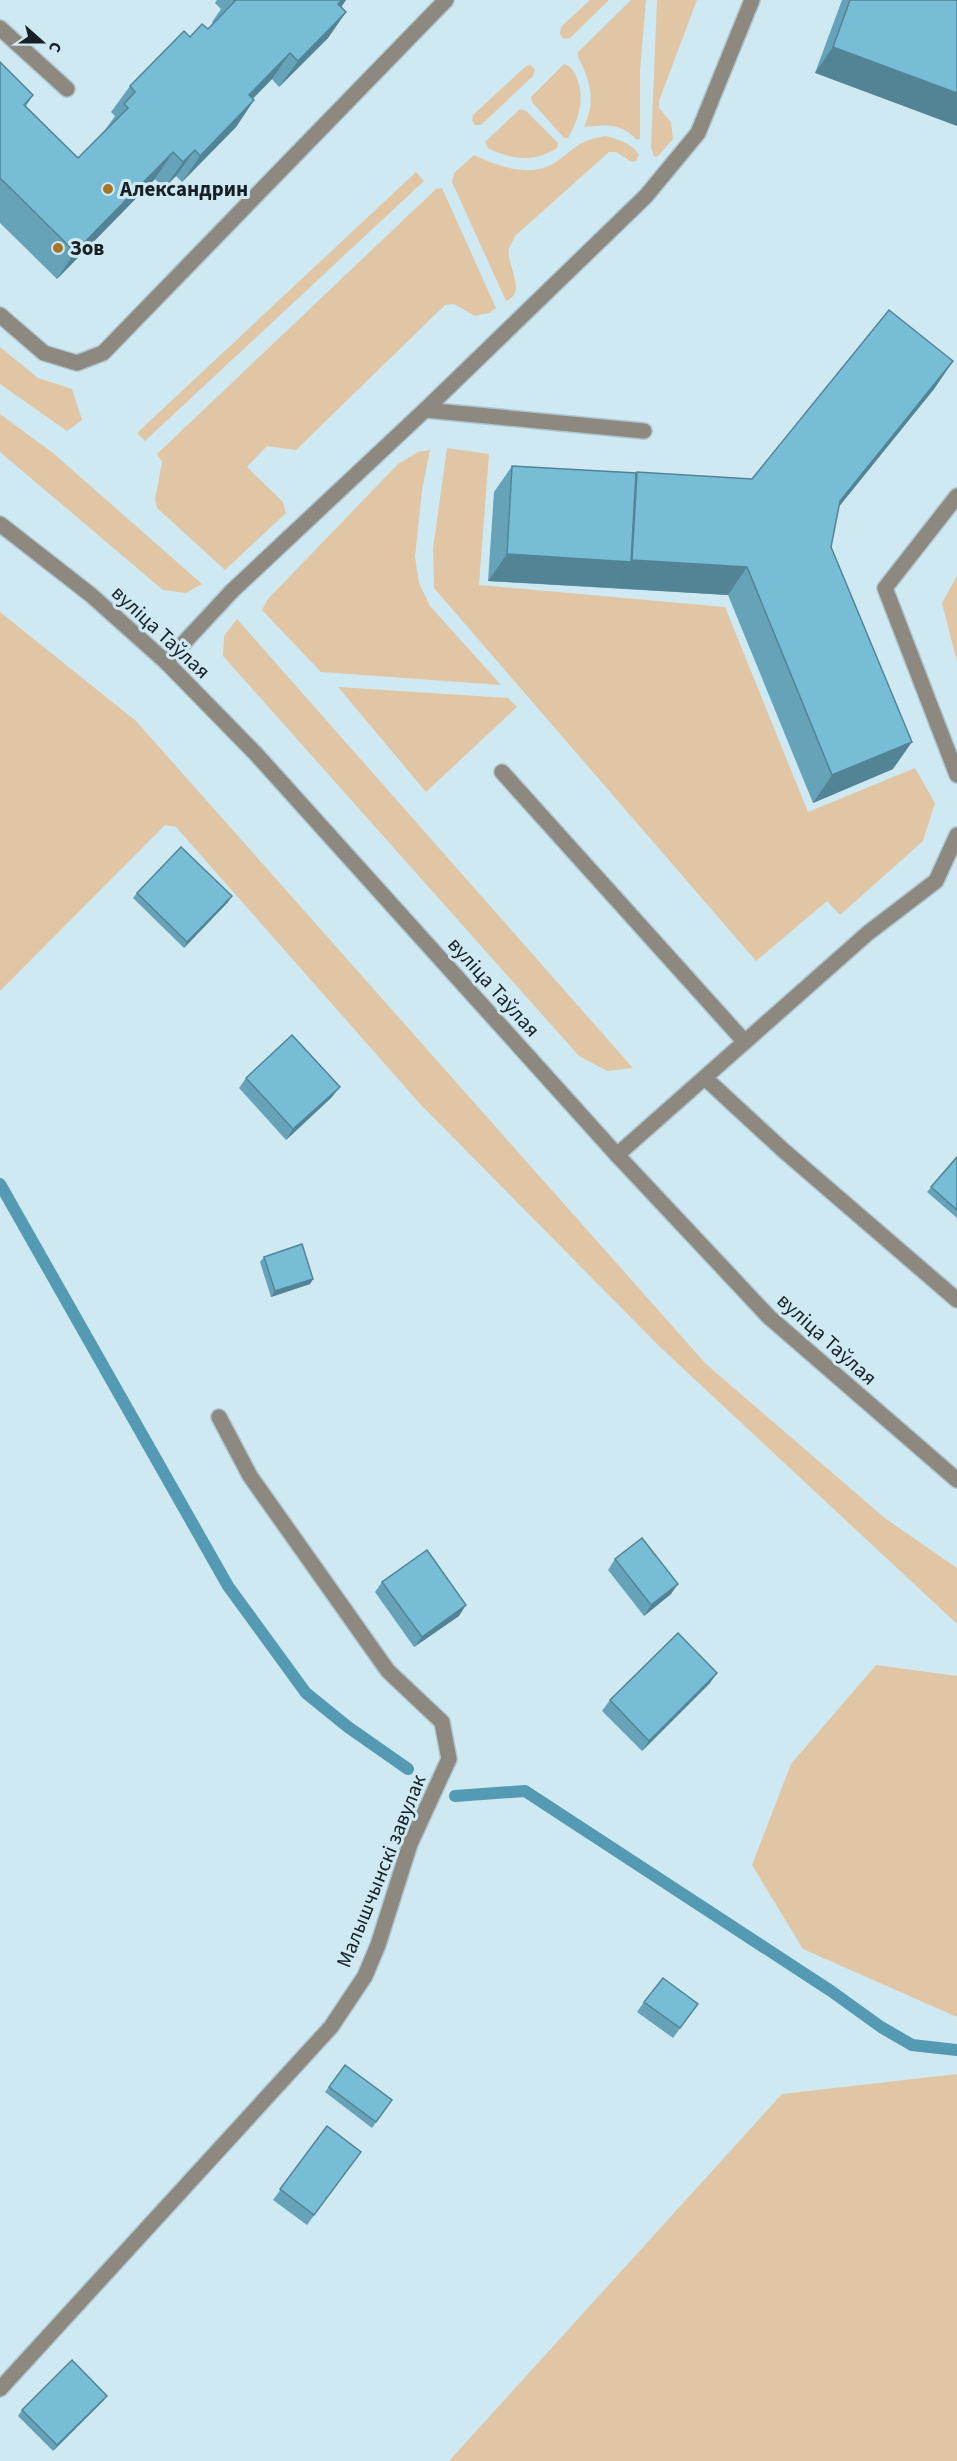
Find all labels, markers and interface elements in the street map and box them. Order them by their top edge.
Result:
north arrow [12,12,72,72]
text: С [43,39,67,55]
place label: Александрин [119,174,248,204]
marker: Александрин [101,182,115,196]
place label: Зов [70,233,104,263]
marker: Зов [51,241,65,255]
street label: вуліца Таўлая [105,578,217,686]
street label: вуліца Таўлая [441,930,547,1044]
street label: вуліца Таўлая [770,1286,884,1392]
street label: Малышчынскі завулак [329,1770,434,1972]

